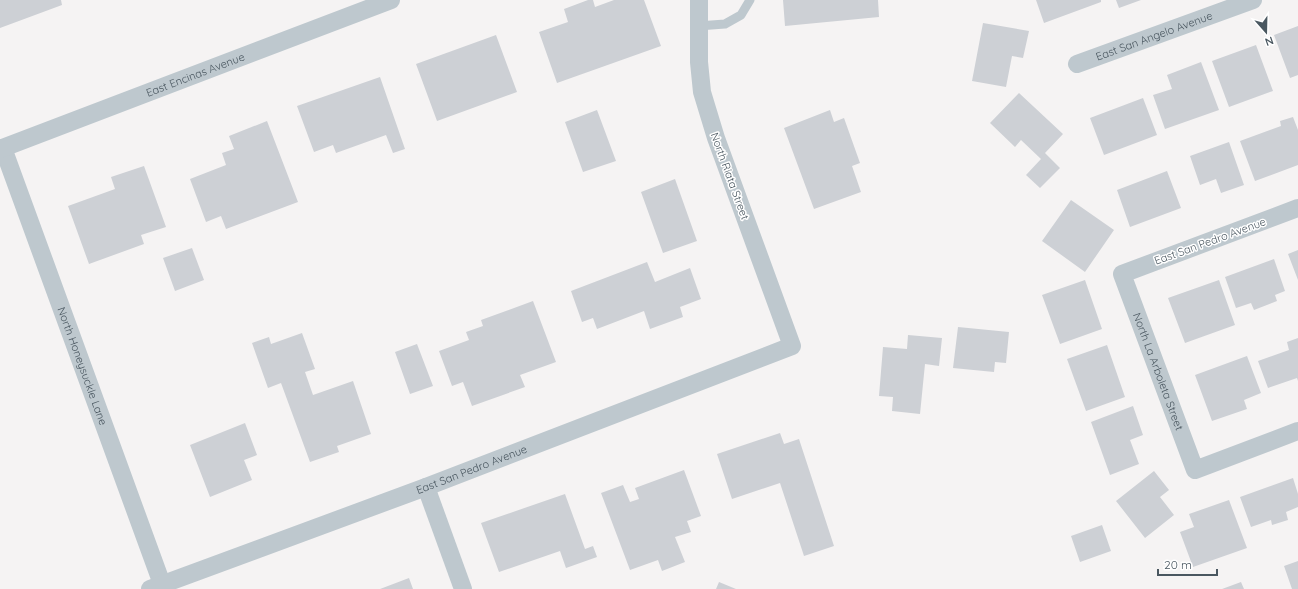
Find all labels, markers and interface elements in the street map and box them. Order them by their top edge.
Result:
street label: East San Angelo Avenue [1094,8,1214,64]
north arrow [1246,12,1286,52]
text: N [1263,33,1276,49]
street label: East Encinas Avenue [144,49,247,100]
street label: North Riata Street [708,131,752,222]
street label: East San Pedro Avenue [1152,214,1268,268]
street label: North Honeysuckle Lane [55,305,110,427]
street label: North La Arboleta Street [1130,311,1187,432]
street label: East San Pedro Avenue [414,442,529,497]
scale bar [1158,551,1217,577]
text: 20 m [1164,557,1192,572]

